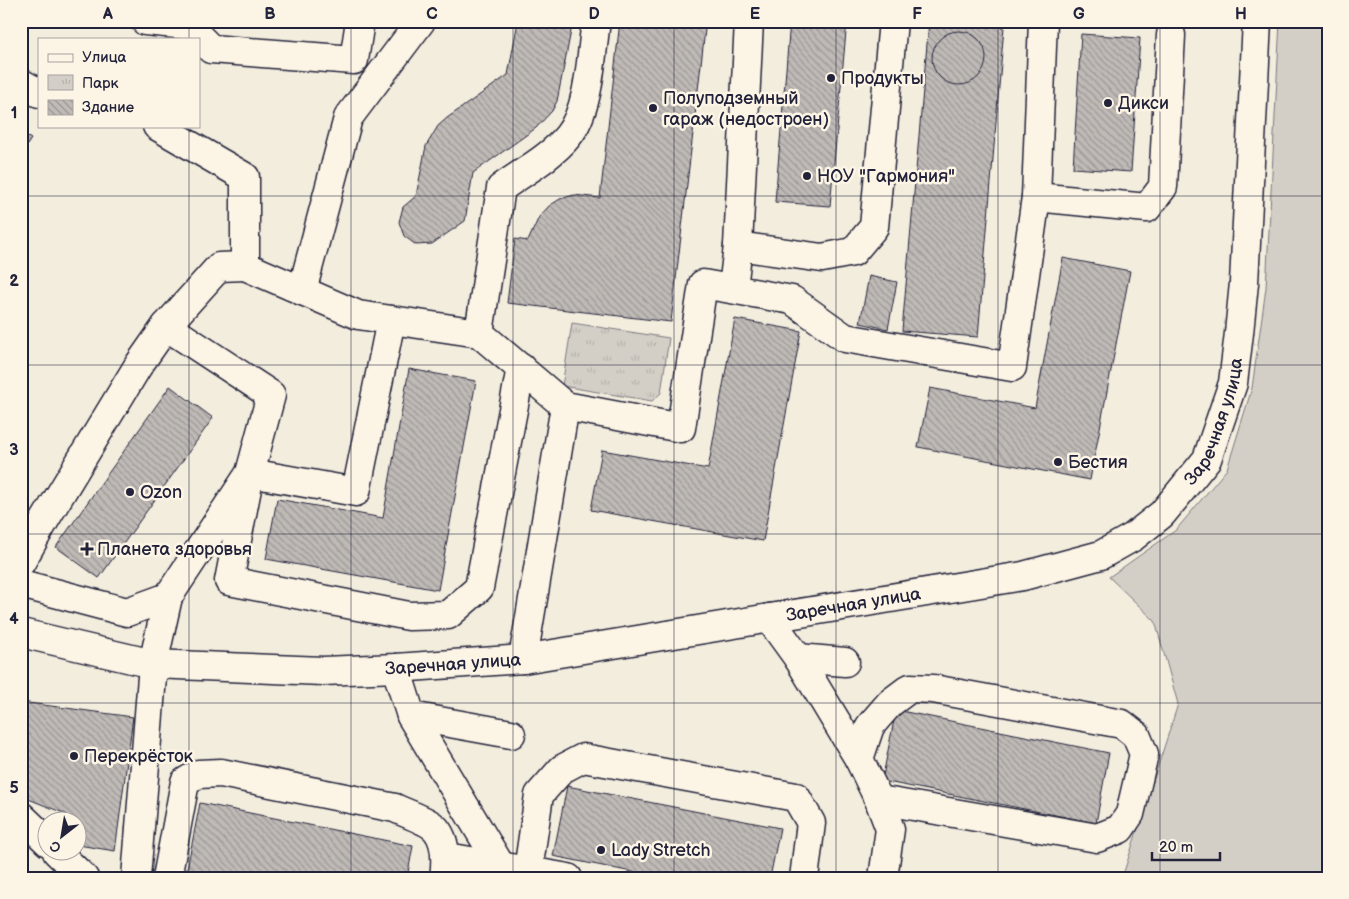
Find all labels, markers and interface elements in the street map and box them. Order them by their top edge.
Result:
text: A [102,5,113,24]
text: B [264,5,276,24]
text: C [426,5,438,24]
text: D [588,5,600,24]
text: E [750,5,760,24]
text: F [912,5,922,24]
text: G [1073,5,1085,24]
text: H [1235,5,1247,24]
legend [38,38,200,128]
text: Улица [82,48,127,67]
place label: Продукты [841,68,924,89]
marker: Продукты [825,72,837,84]
text: Парк [82,74,119,93]
place label: Полуподземный гараж (недостроен) [663,88,829,130]
place label: Дикси [1118,93,1169,114]
marker: Дикси [1102,97,1114,109]
text: Здание [82,98,134,117]
marker: Полуподземный гараж (недостроен) [647,102,659,114]
text: 1 [11,104,17,123]
place label: НОУ "Гармония" [817,166,955,187]
marker: НОУ "Гармония" [801,170,813,182]
text: 2 [9,272,19,291]
street label: Заречная улица [1179,356,1246,489]
text: 3 [9,441,19,460]
place label: Бестия [1068,452,1128,473]
marker: Бестия [1052,456,1064,468]
place label: Ozon [140,482,182,503]
marker: Ozon [124,486,136,498]
place label: Планета здоровья [97,539,252,560]
marker: Планета здоровья [81,543,93,555]
street label: Заречная улица [784,583,923,626]
text: 4 [9,610,19,629]
street label: Заречная улица [385,649,522,679]
place label: Перекрёсток [84,746,194,767]
marker: Перекрёсток [68,750,80,762]
text: 5 [9,779,19,798]
north arrow [38,812,88,862]
scale bar [1152,829,1219,861]
text: С [47,837,64,857]
text: 20 m [1159,838,1193,857]
place label: Lady Stretch [611,840,711,861]
marker: Lady Stretch [595,844,607,856]

